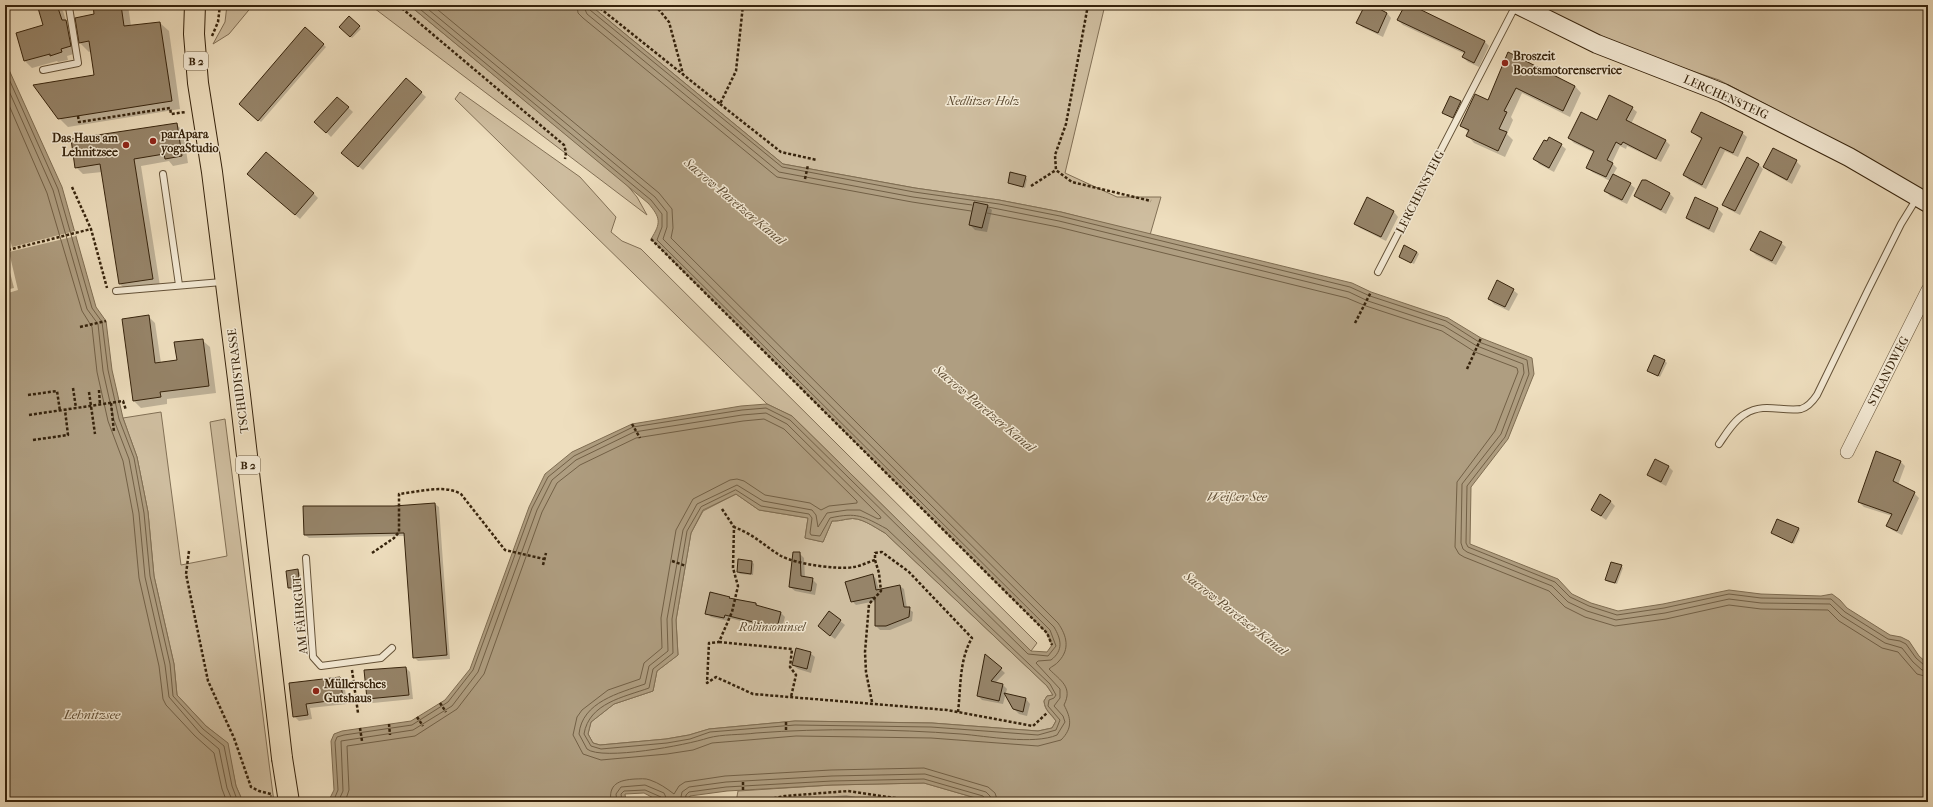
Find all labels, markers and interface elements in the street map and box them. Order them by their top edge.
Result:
place label: Broszeit Bootsmotorenservice [1513,49,1622,77]
road number: B 2 [184,52,208,70]
marker: Broszeit Bootsmotorenservice [1500,58,1510,68]
street label: LERCHENSTEIG [1681,72,1771,122]
park label: Nedlitzer Holz [946,94,1019,108]
place label: parApara yogaStudio [160,127,219,156]
place label: Das Haus am Lehnitzsee [52,131,119,159]
marker: parApara yogaStudio [148,136,158,146]
marker: Das Haus am Lehnitzsee [121,140,131,150]
street label: LERCHENSTEIG [1393,148,1447,236]
water label: Sacrow-Paretzer Kanal [680,154,790,249]
street label: TSCHUDISTRASSE [225,328,251,434]
street label: STRANDWEG [1864,333,1912,408]
water label: Sacrow-Paretzer Kanal [930,361,1040,456]
road number: B 2 [236,456,260,474]
water label: Weißer See [1207,489,1268,504]
water label: Sacrow-Paretzer Kanal [1180,568,1292,660]
street label: AM FÄHRGUT [289,574,311,656]
park label: Robinsoninsel [738,620,807,634]
place label: Müllersches Gutshaus [323,677,387,705]
marker: Müllersches Gutshaus [311,686,321,696]
water label: Lehnitzsee [63,707,121,722]

